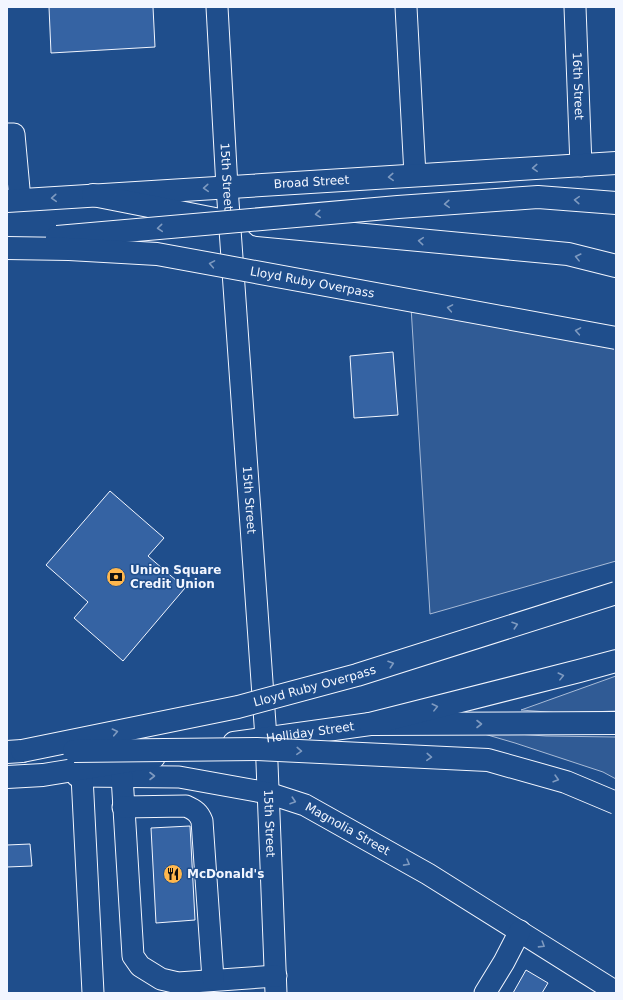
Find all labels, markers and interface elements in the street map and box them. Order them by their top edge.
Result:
street label: 16th Street [570,52,586,120]
street label: 15th Street [218,142,236,211]
one-way arrow [532,164,538,173]
one-way arrow [388,172,394,181]
street label: Broad Street [273,173,350,191]
one-way arrow [203,184,209,192]
one-way arrow [51,193,57,202]
one-way arrow [574,196,580,205]
one-way arrow [444,199,450,208]
one-way arrow [315,210,321,219]
one-way arrow [157,223,164,232]
one-way arrow [418,236,424,245]
one-way arrow [575,253,581,261]
one-way arrow [209,261,215,269]
street label: Lloyd Ruby Overpass [249,264,376,301]
one-way arrow [447,304,453,313]
one-way arrow [575,328,581,336]
street label: 15th Street [240,466,259,535]
place label: Union Square Credit Union [130,563,221,591]
bank icon: Union Square Credit Union [105,566,127,588]
one-way arrow [511,621,518,630]
one-way arrow [387,660,394,669]
street label: Lloyd Ruby Overpass [252,662,378,710]
one-way arrow [558,672,565,680]
one-way arrow [432,704,439,712]
street label: Holliday Street [265,719,356,745]
one-way arrow [476,720,482,728]
one-way arrow [112,729,119,737]
one-way arrow [296,746,302,755]
one-way arrow [426,753,432,761]
one-way arrow [149,772,155,780]
one-way arrow [553,774,560,783]
street label: 15th Street [261,789,278,858]
one-way arrow [289,797,296,805]
street label: Magnolia Street [303,800,392,858]
one-way arrow [403,858,410,865]
restaurant icon: McDonald's [162,863,184,885]
place label: McDonald's [187,867,264,881]
one-way arrow [538,941,545,948]

